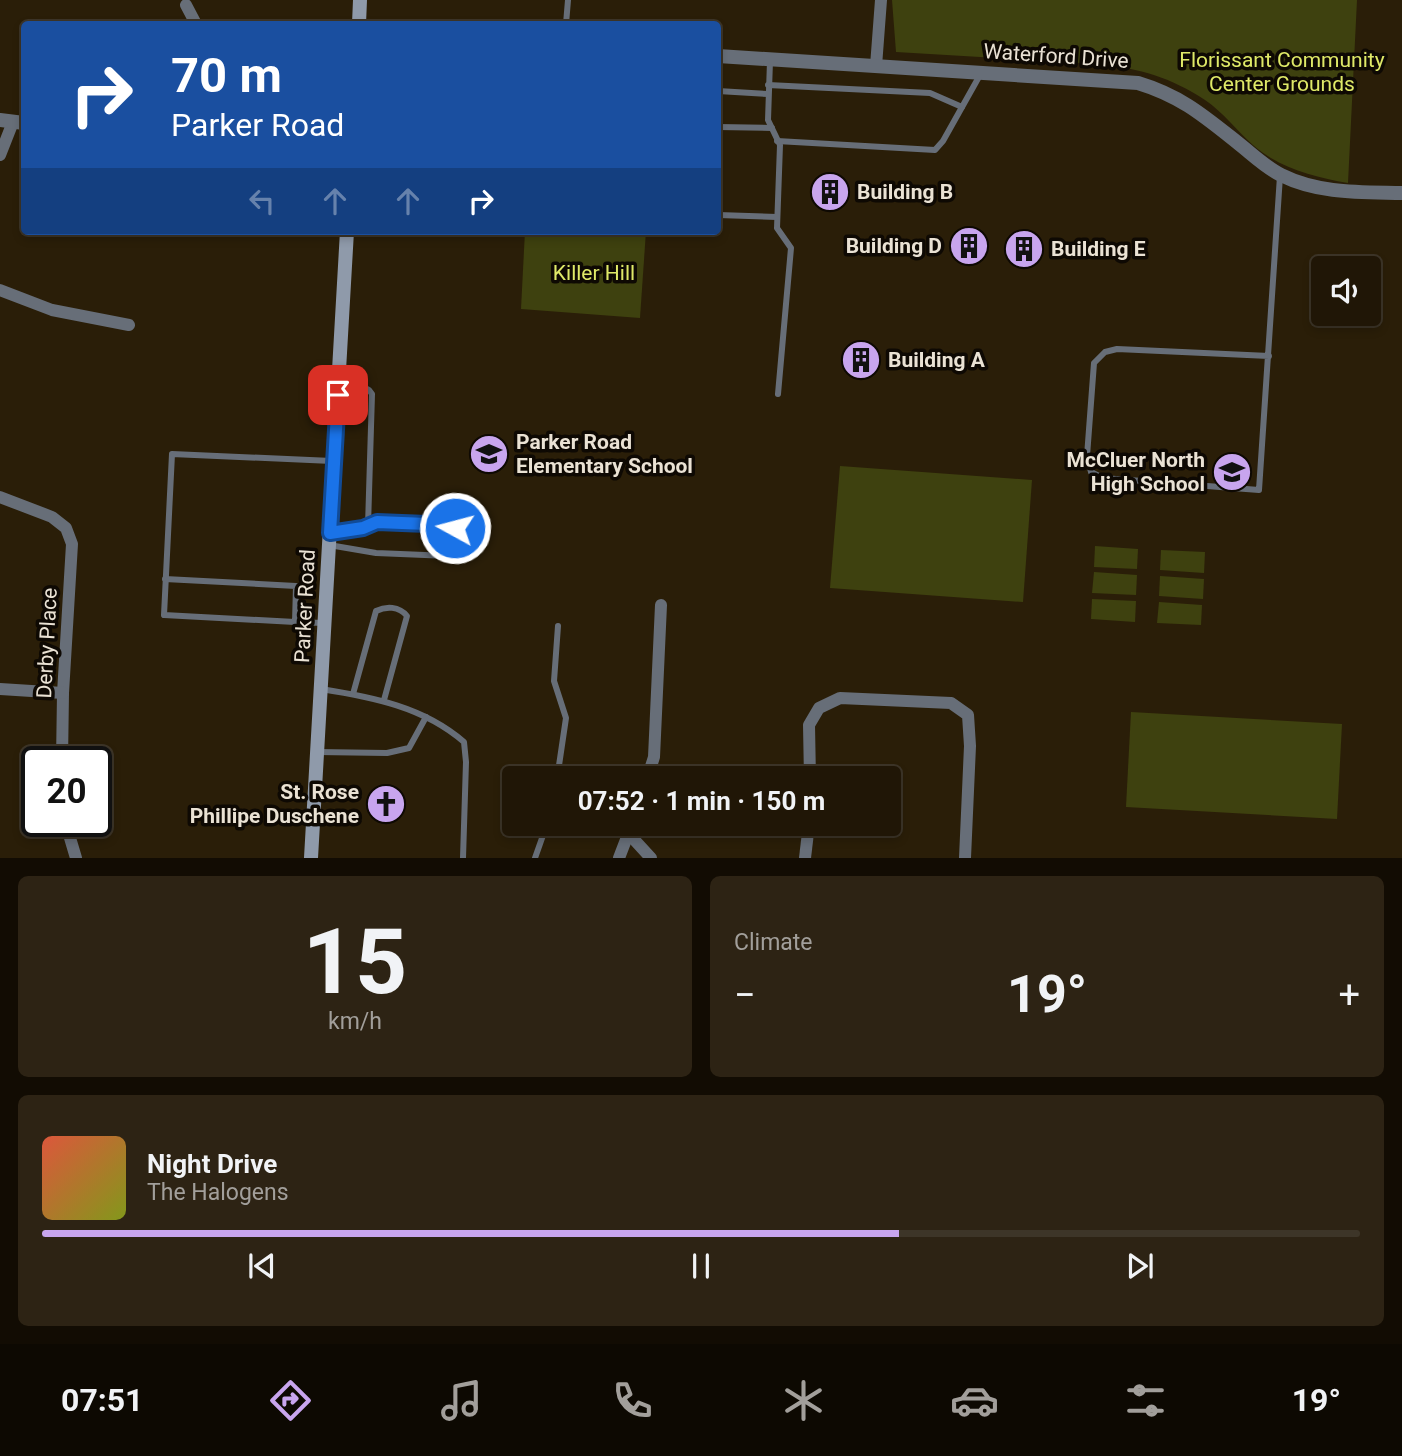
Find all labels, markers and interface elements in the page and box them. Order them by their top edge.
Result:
street label: Waterford Drive [983,39,1129,73]
text: 70 m [171,47,282,104]
park label: Florissant Community Center Grounds [1179,48,1385,96]
icon: right [56,49,147,140]
text: Parker Road [171,106,344,144]
building icon: Building B [809,171,851,213]
place label: Building B [857,180,953,204]
icon: left [243,182,281,220]
icon: ahead [316,182,354,220]
icon: ahead [389,182,427,220]
icon: right [462,182,500,220]
building icon: Building D [948,225,990,267]
building icon: Building E [1003,228,1045,270]
place label: Building D [846,234,942,258]
place label: Building E [1051,237,1146,261]
map controls [1311,256,1381,326]
button: sound [1311,256,1381,326]
park label: Killer Hill [553,261,635,285]
building icon: Building A [840,339,882,381]
place label: Building A [888,348,986,372]
pin [308,365,368,425]
icon: arrive [319,376,357,414]
place label: Parker Road Elementary School [516,430,693,478]
school or university icon: Parker Road Elementary School [468,433,510,475]
place label: McCluer North High School [1067,448,1205,496]
school or university icon: McCluer North High School [1211,451,1253,493]
position arrow [418,491,492,565]
street label: Parker Road [290,549,320,663]
street label: Derby Place [32,587,62,699]
speed limit sign: 20 [21,746,112,837]
place label: St. Rose Phillipe Duschene [190,780,359,828]
church icon: St. Rose Phillipe Duschene [365,783,407,825]
text: 07:52 · 1 min · 150 m [578,786,825,816]
text: 15 [303,909,407,1015]
text: Climate [734,929,813,956]
text: 19° [1007,964,1087,1025]
text: − [734,973,756,1017]
text: + [1338,973,1360,1017]
text: km/h [328,1008,382,1035]
text: Night Drive [147,1149,277,1179]
text: The Halogens [147,1179,289,1206]
icon: previous [243,1247,281,1285]
icon: pause [682,1247,720,1285]
icon: next [1121,1247,1159,1285]
icon: directions [266,1376,315,1425]
icon: music [437,1376,486,1425]
icon: phone [608,1376,657,1425]
icon: climate [779,1376,828,1425]
icon: car [950,1376,999,1425]
icon: filters [1121,1376,1170,1425]
text: 07:51 [61,1381,143,1419]
text: 19° [1292,1381,1341,1419]

